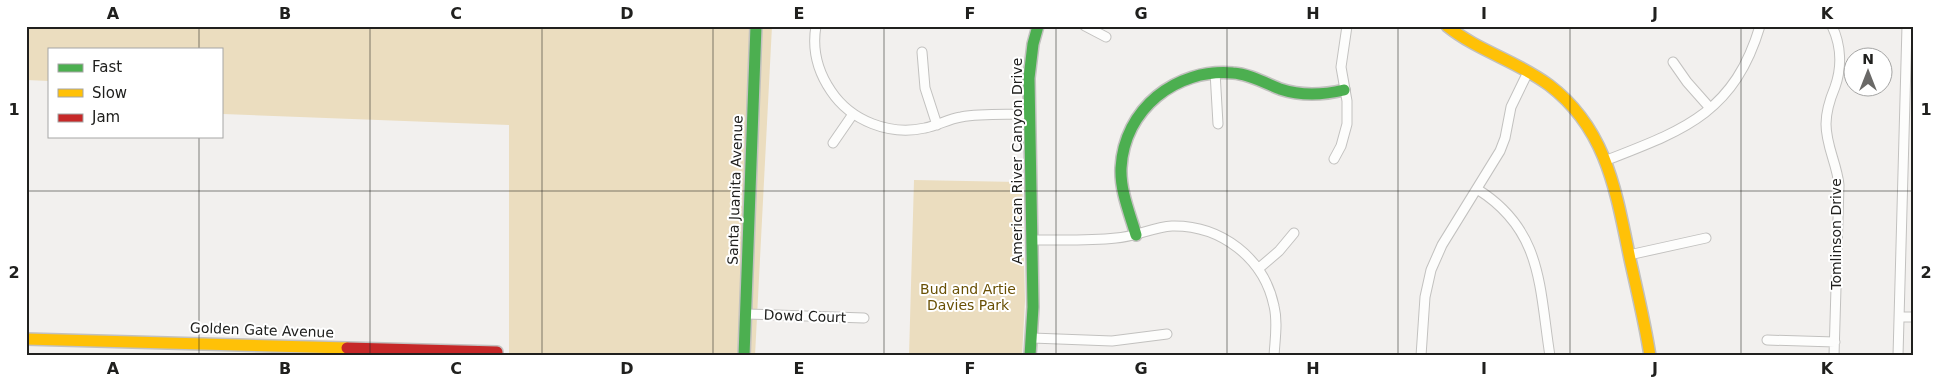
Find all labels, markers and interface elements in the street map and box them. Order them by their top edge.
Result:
text: A [107,4,120,23]
text: B [279,4,291,23]
text: C [450,4,462,23]
text: D [620,4,634,23]
text: E [794,4,804,23]
text: F [965,4,975,23]
text: G [1134,4,1148,23]
text: H [1306,4,1320,23]
text: I [1481,4,1487,23]
text: J [1651,4,1658,23]
text: K [1821,4,1834,23]
legend [48,48,222,138]
north arrow [1842,48,1892,98]
text: N [1862,51,1874,67]
text: Fast [92,58,122,76]
street label: American River Canyon Drive [1009,58,1025,264]
text: Slow [92,84,127,102]
text: 1 [8,100,20,119]
text: 1 [1920,100,1932,119]
text: Jam [91,108,120,126]
street label: Santa Juanita Avenue [724,115,746,265]
street label: Tomlinson Drive [1828,178,1844,291]
text: 2 [8,263,20,282]
text: 2 [1920,263,1932,282]
park label: Bud and Artie Davies Park [920,281,1016,313]
street label: Dowd Court [763,307,847,325]
street label: Golden Gate Avenue [190,319,334,341]
text: A [107,359,120,378]
text: B [279,359,291,378]
text: C [450,359,462,378]
text: D [620,359,634,378]
text: E [794,359,804,378]
text: F [965,359,975,378]
text: G [1134,359,1148,378]
text: H [1306,359,1320,378]
text: I [1481,359,1487,378]
text: J [1651,359,1658,378]
text: K [1821,359,1834,378]

